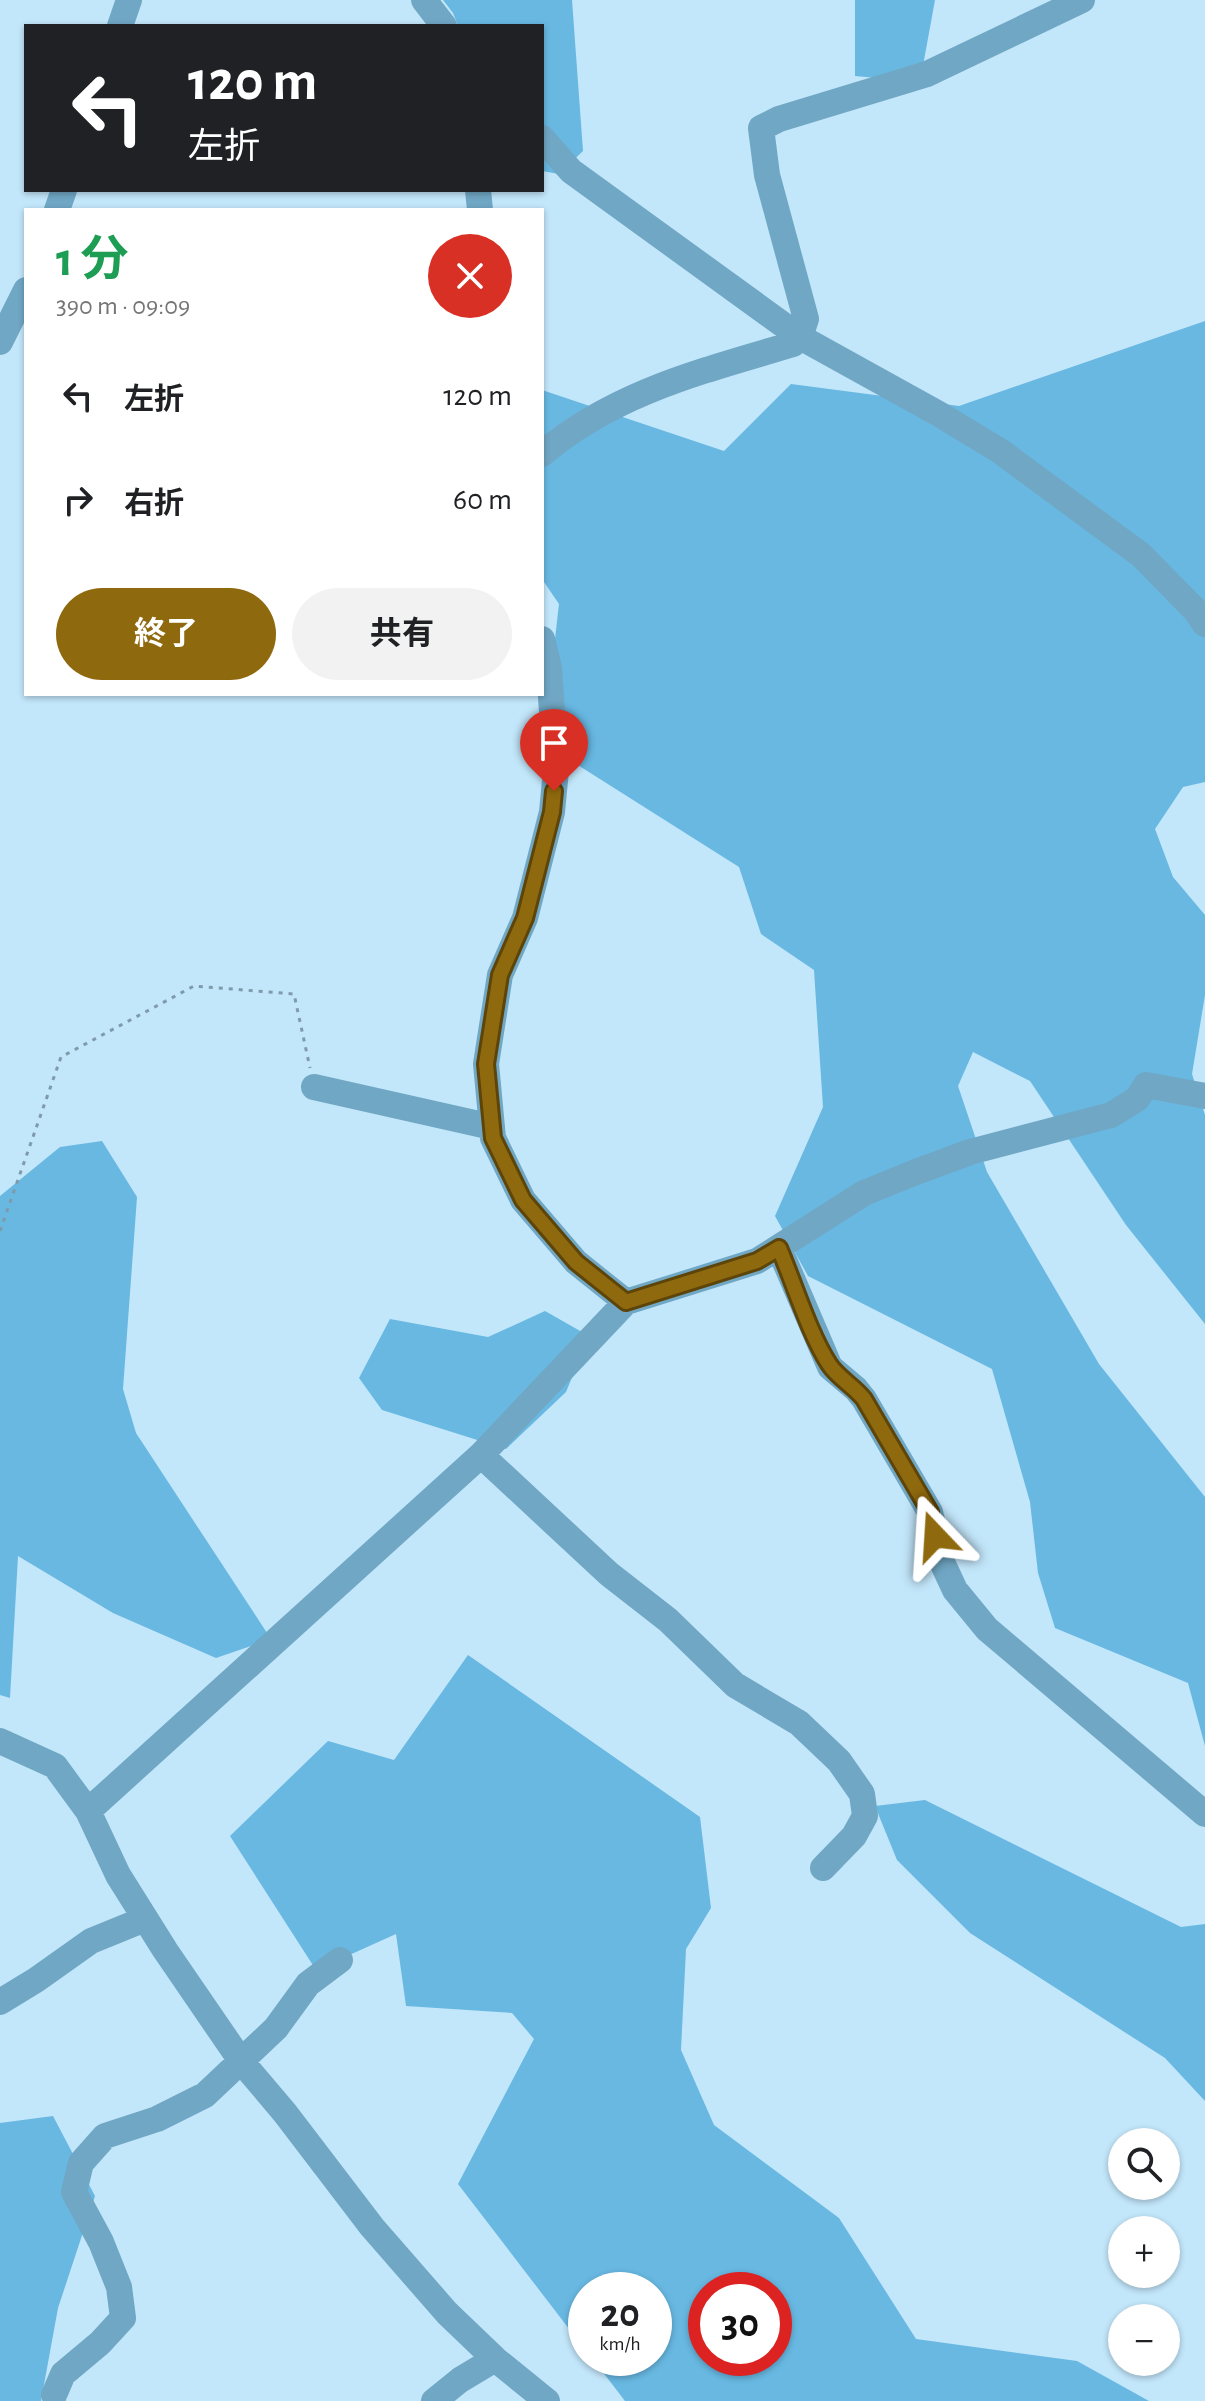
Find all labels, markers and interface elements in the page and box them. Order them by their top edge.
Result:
text: 120 m [188,54,317,110]
icon: left [56,56,160,160]
text: 左折 [188,129,260,165]
button: close [428,234,512,318]
text: 1 分 [56,237,129,285]
text: 390 m · 09:09 [56,293,190,319]
icon: left [56,374,100,418]
text: 120 m [443,381,512,411]
text: 左折 [124,385,184,415]
icon: right [56,478,100,522]
text: 60 m [453,485,512,515]
text: 右折 [124,489,184,519]
button: 終了 [56,588,276,680]
button: 共有 [292,588,512,680]
pin [520,709,588,791]
icon: arrive [532,721,576,765]
position arrow [893,1494,977,1578]
map controls [1108,2128,1180,2376]
button: search [1108,2128,1180,2200]
button: + [1108,2216,1180,2288]
speed limit sign: 30 [688,2272,792,2376]
text: 20 [600,2294,640,2334]
button: − [1108,2304,1180,2376]
text: km/h [599,2334,641,2354]

